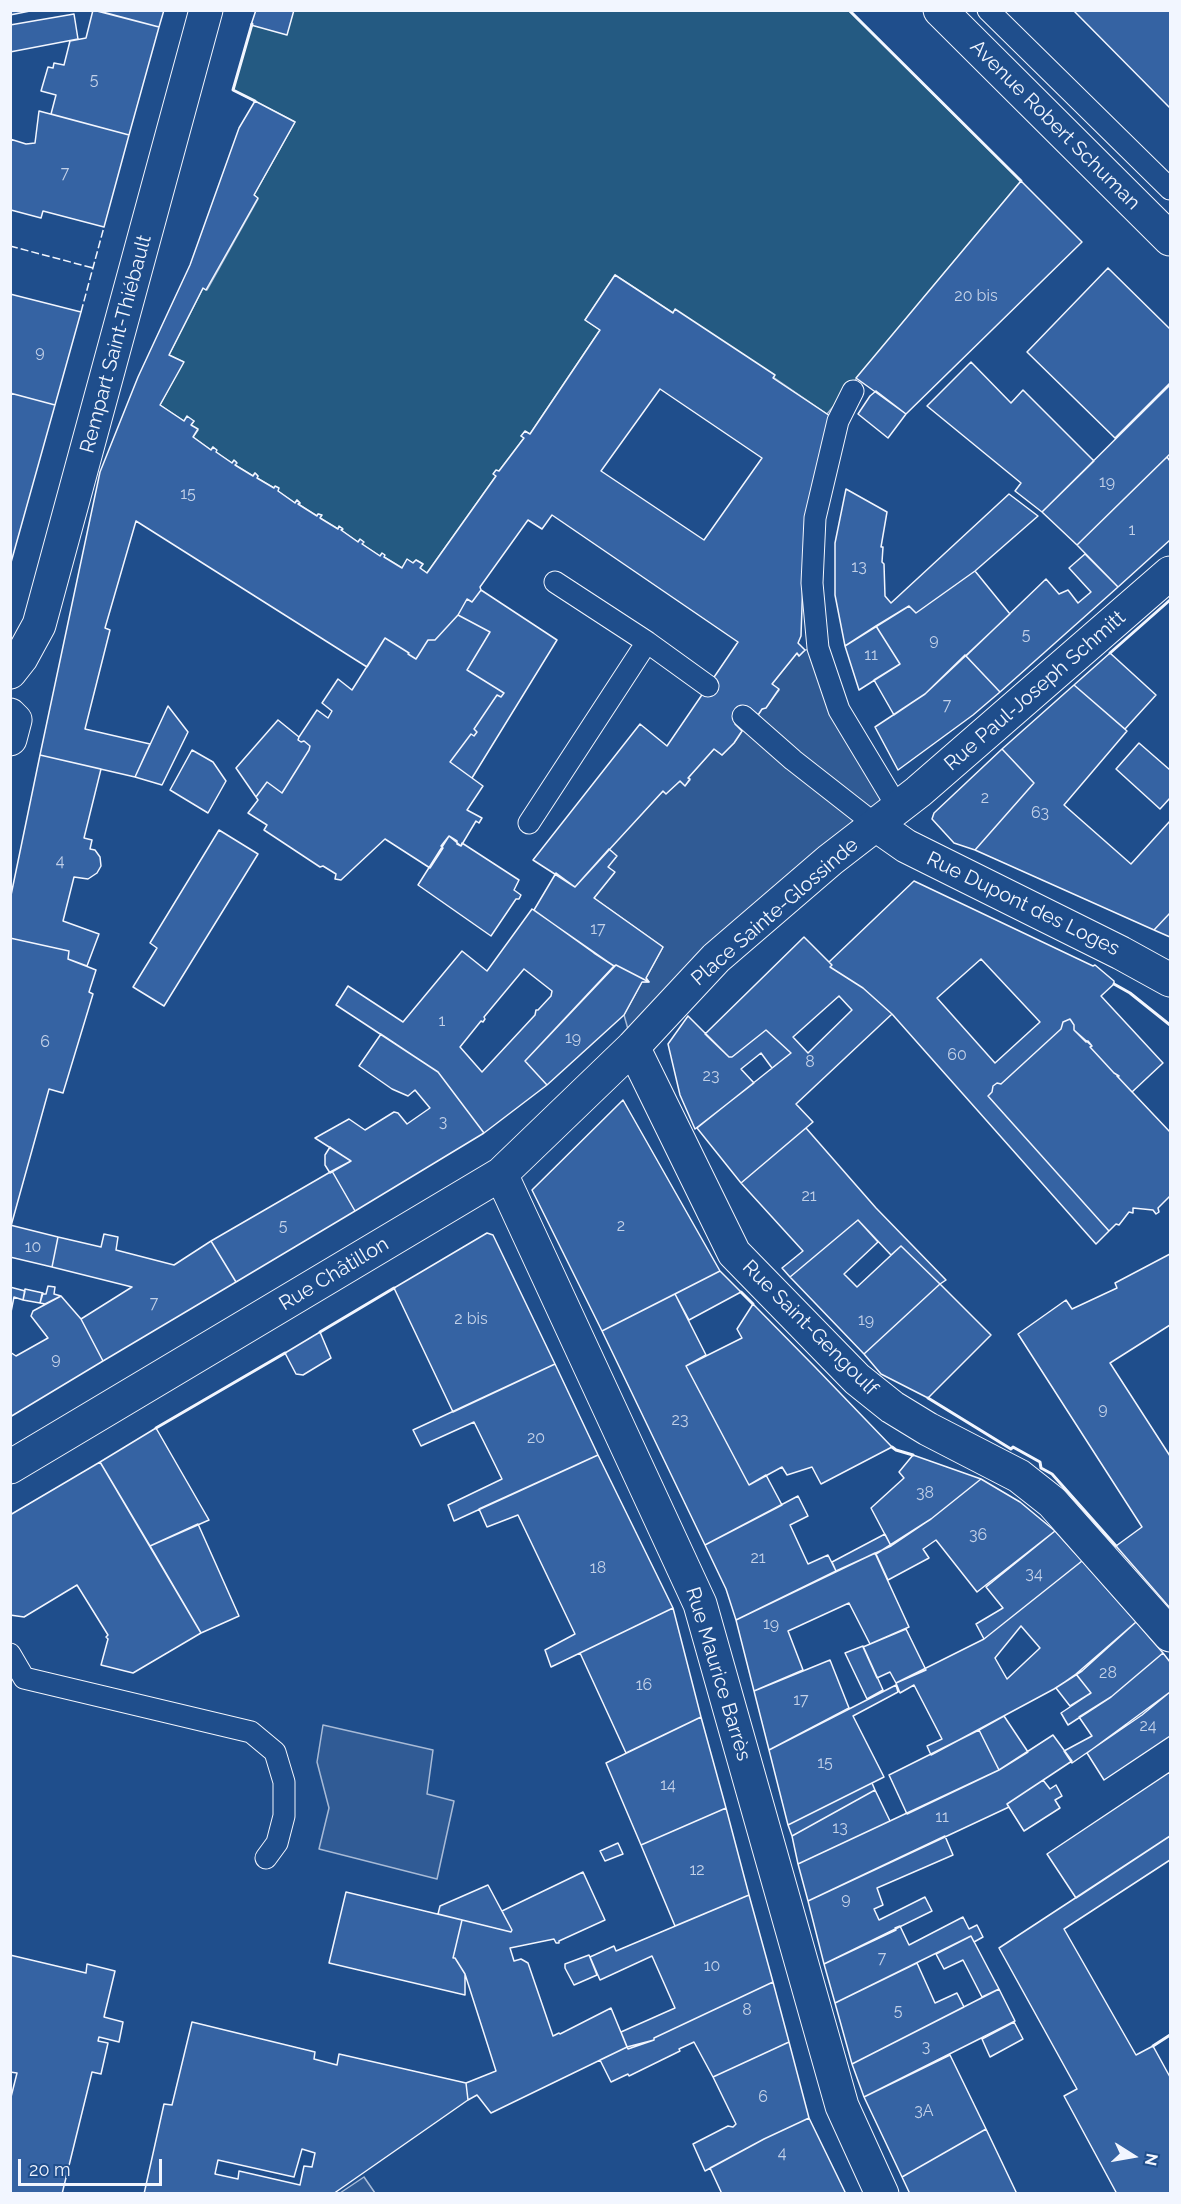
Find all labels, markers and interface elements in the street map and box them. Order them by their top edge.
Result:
street label: Avenue Robert Schuman [965,35,1145,215]
house number: 5 [90,70,98,90]
house number: 7 [61,163,69,183]
street label: Rempart Saint-Thiébault [75,232,157,456]
house number: 20 bis [954,286,998,306]
house number: 9 [35,342,45,362]
house number: 19 [1099,472,1115,492]
house number: 15 [180,484,196,504]
house number: 1 [1129,520,1135,540]
house number: 13 [851,557,867,577]
street label: Rue Paul-Joseph Schmitt [940,606,1130,776]
house number: 5 [1022,625,1030,645]
house number: 9 [929,630,939,650]
house number: 11 [864,645,878,665]
house number: 7 [943,695,951,715]
house number: 2 [981,788,989,808]
house number: 63 [1031,803,1049,823]
street label: Place Sainte-Glossinde [687,833,863,991]
street label: Rue Dupont des Loges [923,847,1123,961]
house number: 4 [56,851,64,871]
house number: 17 [590,919,606,939]
house number: 1 [439,1011,445,1031]
house number: 19 [565,1028,581,1048]
house number: 6 [40,1032,50,1052]
house number: 60 [947,1045,967,1065]
house number: 8 [805,1052,815,1072]
house number: 23 [703,1066,719,1086]
house number: 3 [439,1112,447,1132]
house number: 21 [801,1186,817,1206]
house number: 5 [279,1216,287,1236]
house number: 2 [617,1216,625,1236]
street label: Rue Châtillon [275,1232,393,1316]
house number: 10 [25,1237,41,1257]
street label: Rue Saint-Gengoulf [737,1255,883,1401]
house number: 7 [150,1293,158,1313]
house number: 2 bis [454,1309,488,1329]
house number: 19 [858,1310,874,1330]
house number: 9 [51,1349,61,1369]
house number: 9 [1098,1399,1108,1419]
house number: 23 [672,1410,688,1430]
house number: 20 [527,1428,545,1448]
house number: 38 [916,1483,934,1503]
house number: 36 [969,1525,987,1545]
house number: 21 [750,1548,766,1568]
house number: 18 [590,1558,606,1578]
house number: 34 [1025,1564,1043,1584]
street label: Rue Maurice Barrès [680,1584,756,1764]
house number: 19 [763,1614,779,1634]
house number: 28 [1099,1663,1117,1683]
house number: 16 [636,1675,652,1695]
house number: 17 [793,1690,809,1710]
house number: 24 [1139,1716,1157,1736]
house number: 15 [817,1753,833,1773]
house number: 14 [660,1775,676,1795]
house number: 11 [935,1807,949,1827]
house number: 13 [832,1818,848,1838]
house number: 12 [689,1860,705,1880]
house number: 9 [841,1889,851,1909]
house number: 7 [878,1948,886,1968]
house number: 10 [704,1956,720,1976]
house number: 8 [742,2000,752,2020]
house number: 5 [894,2001,902,2021]
house number: 3 [922,2037,930,2057]
house number: 6 [758,2087,768,2107]
house number: 3A [914,2101,934,2121]
north arrow [1103,2126,1163,2186]
house number: 4 [778,2143,786,2163]
scale bar [21,2147,165,2185]
text: N [1141,2152,1162,2167]
text: 20 m [29,2159,71,2180]

